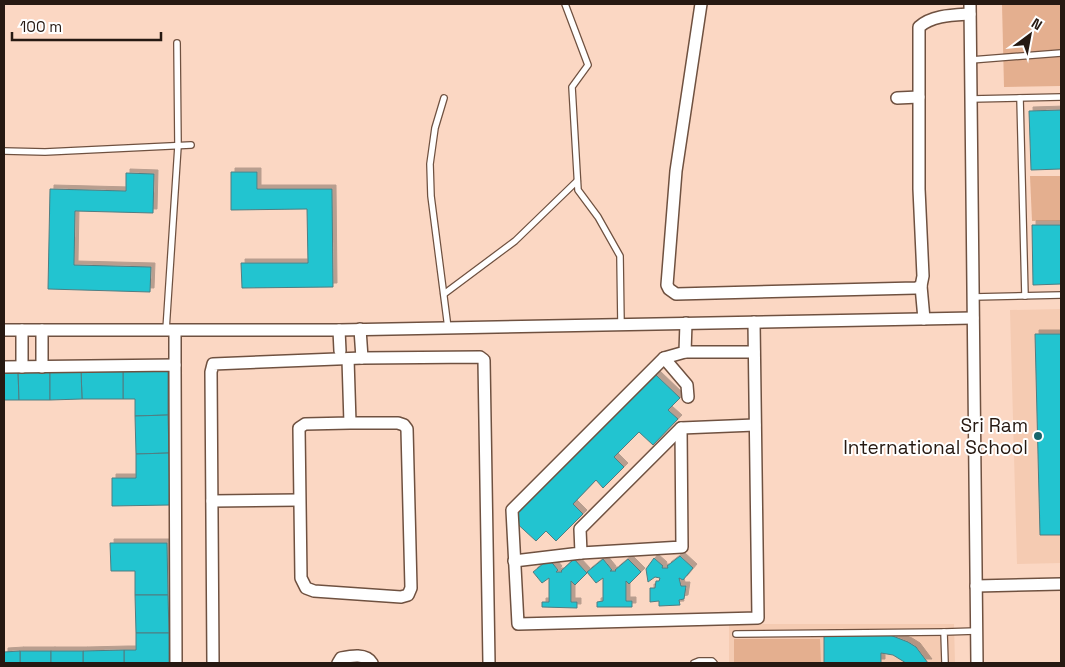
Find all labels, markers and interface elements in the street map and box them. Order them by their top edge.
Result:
scale bar [12,10,161,42]
north arrow [1005,10,1055,60]
text: N [1028,14,1046,34]
text: 100 m [20,17,62,36]
place label: Sri Ram International School [843,413,1028,460]
marker: Sri Ram International School [1032,430,1044,442]

